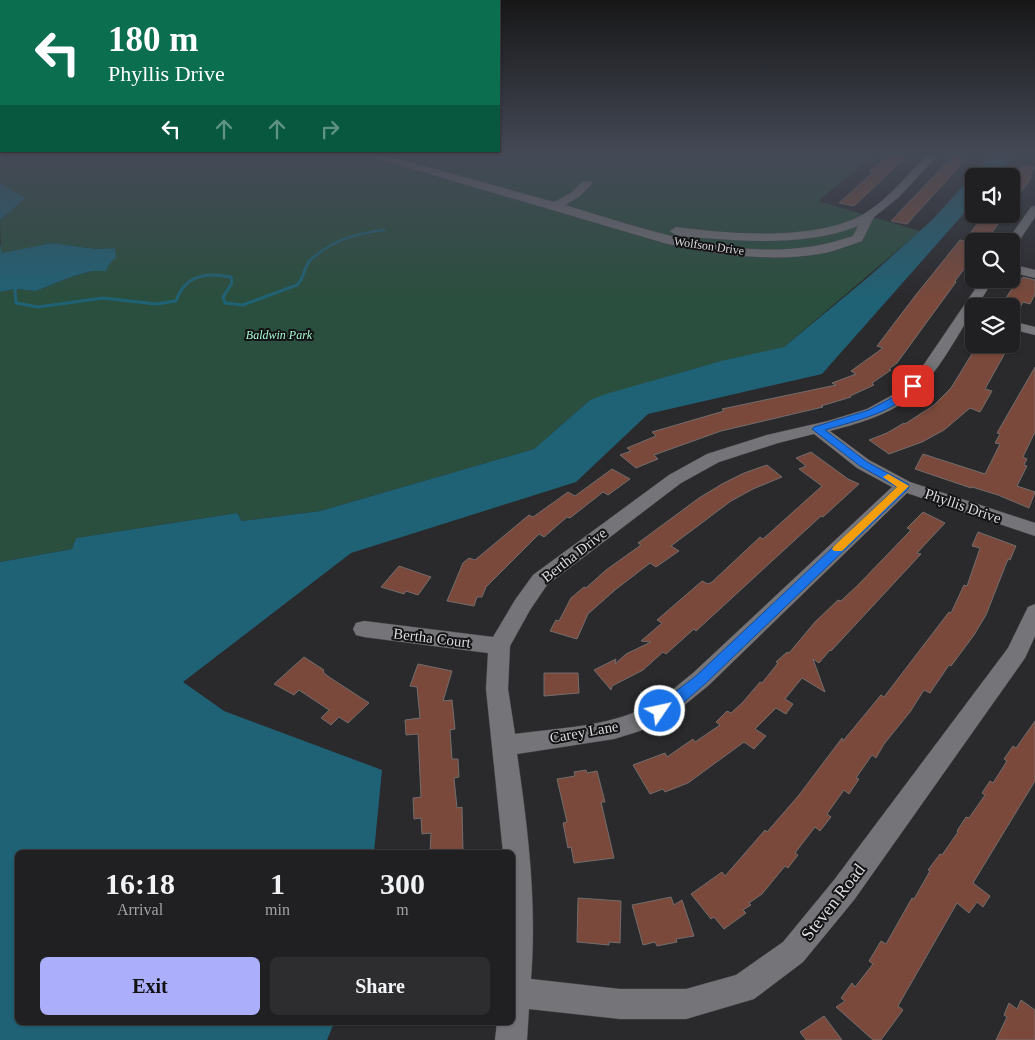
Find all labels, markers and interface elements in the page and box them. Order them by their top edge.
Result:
icon: left [25,20,90,85]
text: 180 m [108,20,198,59]
text: Phyllis Drive [108,61,225,86]
icon: left [157,115,185,143]
icon: ahead [210,115,238,143]
icon: ahead [263,115,291,143]
icon: right [316,115,344,143]
map controls [965,168,1020,353]
button: sound [965,168,1020,223]
button: search [965,233,1020,288]
street label: Wolfson Drive [673,234,745,258]
button: layers [965,298,1020,353]
park label: Baldwin Park [246,328,313,342]
pin [892,365,934,407]
icon: arrive [899,372,927,400]
street label: Phyllis Drive [923,485,1004,527]
street label: Bertha Drive [538,525,610,585]
street label: Bertha Court [392,625,472,651]
position arrow [633,684,685,736]
street label: Carey Lane [548,718,620,746]
street label: Steven Road [797,860,869,944]
text: 16:18 [105,867,175,900]
text: 1 [270,867,285,900]
text: 300 [380,867,425,900]
text: Arrival [117,901,163,918]
text: min [265,901,290,918]
text: m [396,901,409,918]
button: Exit [40,957,260,1015]
button: Share [270,957,490,1015]

